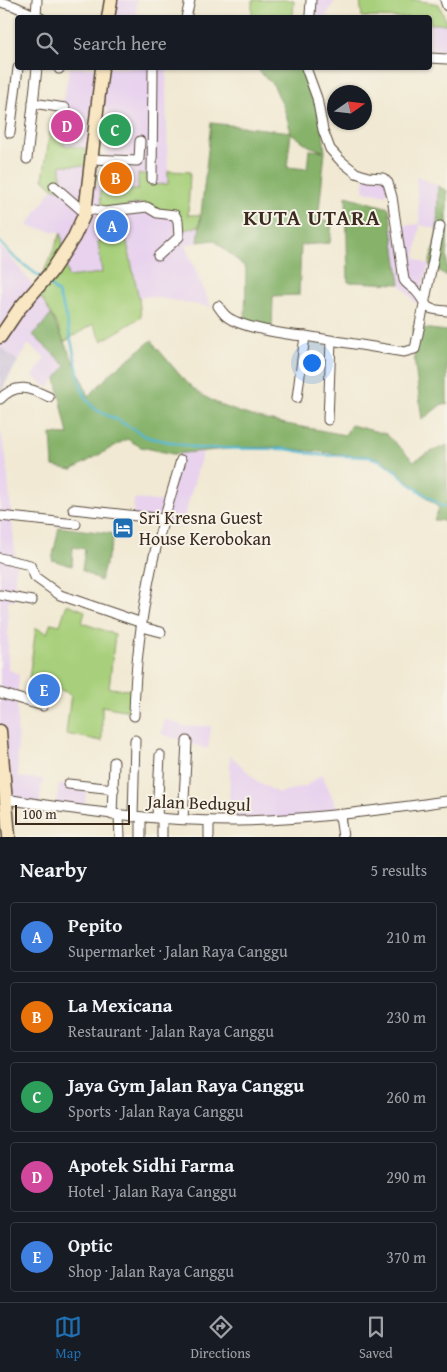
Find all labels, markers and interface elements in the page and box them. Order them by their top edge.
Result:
search box [15,15,432,70]
icon: search [33,29,61,57]
text: Search here [73,29,167,57]
north arrow [327,85,372,130]
pin: D [51,107,83,145]
pin: C [99,111,131,149]
pin: B [100,159,132,197]
district label: KUTA UTARA [243,201,381,233]
pin: A [96,207,128,245]
your location [299,350,325,376]
place label: Sri Kresna Guest House Kerobokan [139,504,271,552]
hotel icon: Sri Kresna Guest House Kerobokan [111,516,135,540]
pin: E [28,671,60,709]
street label: Jalan Bedugul [145,787,251,818]
scale bar [15,802,130,825]
text: 100 m [22,804,57,824]
text: Nearby [20,854,87,885]
text: 5 results [370,858,427,882]
text: Pepito [68,911,122,939]
text: A [32,925,42,949]
text: 210 m [386,925,426,949]
text: Supermarket · Jalan Raya Canggu [68,939,288,963]
text: La Mexicana [68,991,173,1019]
text: B [32,1005,42,1029]
text: 230 m [386,1005,426,1029]
text: Restaurant · Jalan Raya Canggu [68,1019,274,1043]
text: Jaya Gym Jalan Raya Canggu [68,1071,304,1099]
text: C [32,1085,42,1109]
text: 260 m [386,1085,426,1109]
text: Sports · Jalan Raya Canggu [68,1099,243,1123]
text: Apotek Sidhi Farma [68,1151,234,1179]
text: D [32,1165,42,1189]
text: 290 m [386,1165,426,1189]
text: Hotel · Jalan Raya Canggu [68,1179,237,1203]
text: Optic [68,1231,113,1259]
text: E [33,1245,41,1269]
text: 370 m [386,1245,426,1269]
text: Shop · Jalan Raya Canggu [68,1259,234,1283]
tab: Map [54,1313,82,1363]
tab: Directions [190,1313,251,1363]
tab: Saved [359,1313,393,1363]

